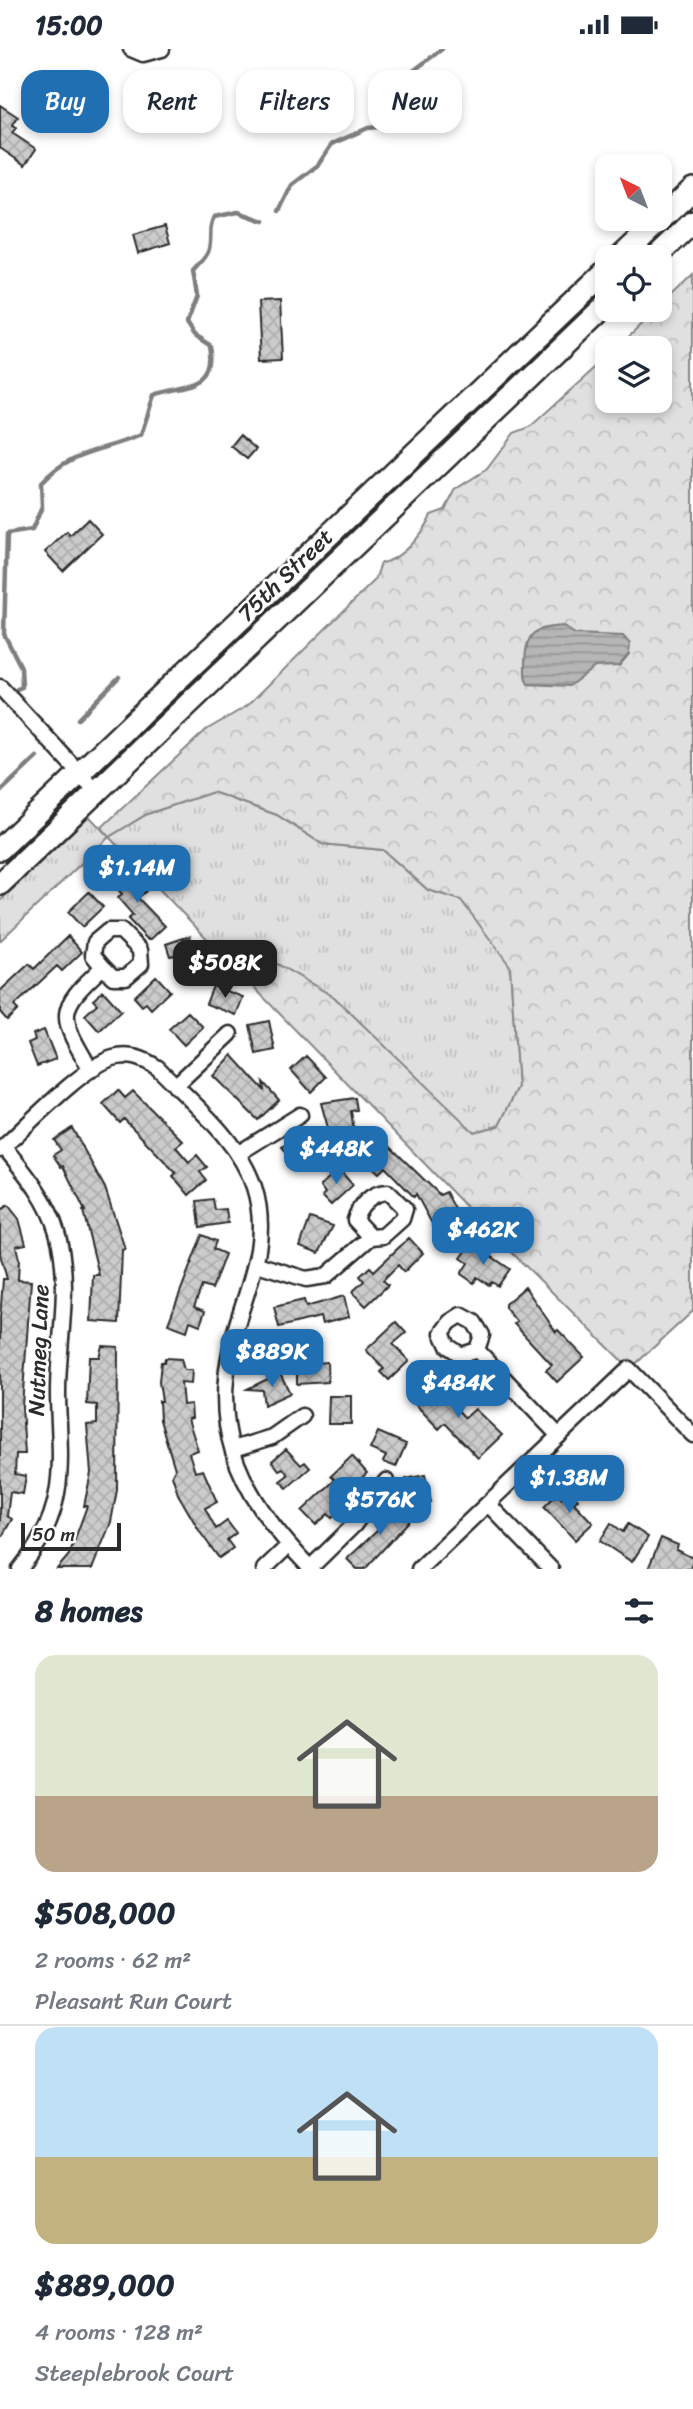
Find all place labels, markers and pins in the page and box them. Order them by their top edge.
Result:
pin: $1.14M [80,845,194,905]
pin: $508K [176,941,274,1000]
pin: $448K [287,1127,385,1186]
pin: $462K [434,1207,532,1267]
pin: $889K [223,1329,321,1389]
pin: $484K [409,1361,507,1420]
pin: $1.38M [512,1455,626,1515]
pin: $576K [331,1477,429,1537]

